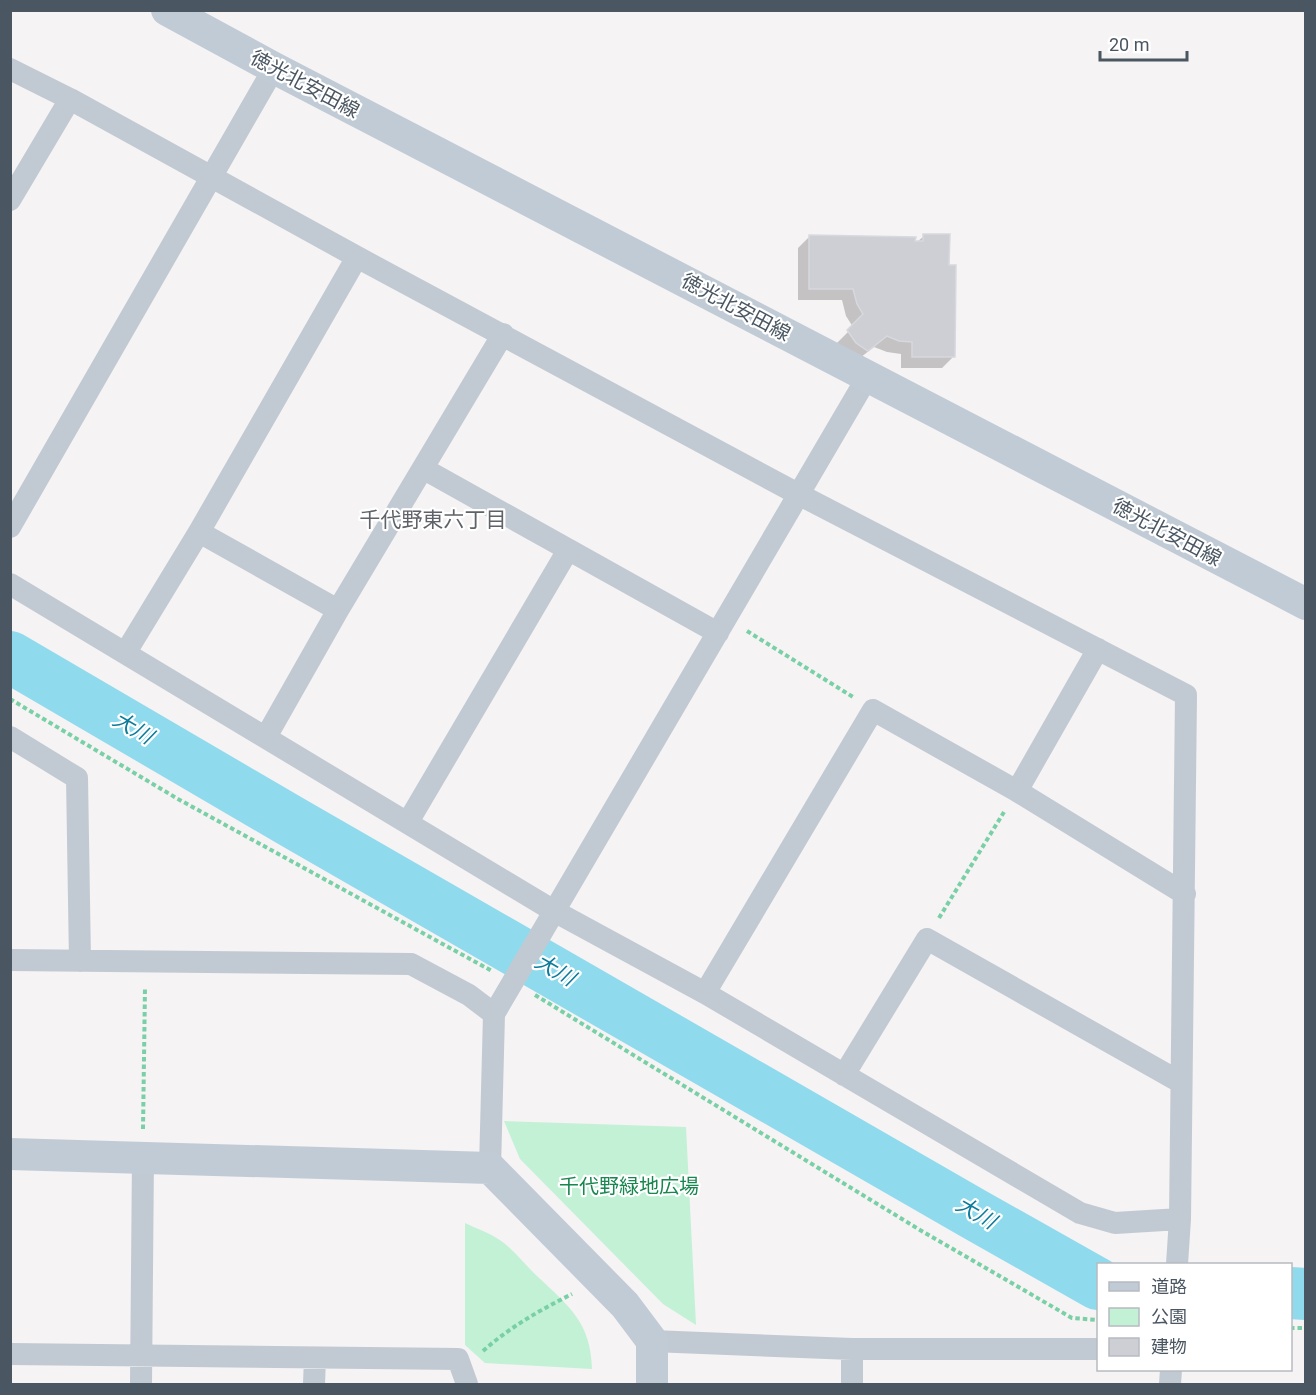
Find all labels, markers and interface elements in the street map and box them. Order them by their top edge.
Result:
scale bar [1100,24,1187,62]
text: 20 m [1109,34,1149,55]
street label: 徳光北安田線 [246,45,364,123]
street label: 徳光北安田線 [677,268,795,346]
street label: 徳光北安田線 [1108,493,1226,571]
district label: 千代野東六丁目 [360,508,507,532]
water label: 大川 [109,707,159,750]
water label: 大川 [531,949,581,992]
park label: 千代野緑地広場 [559,1174,699,1198]
water label: 大川 [952,1192,1002,1235]
legend [1097,1263,1292,1371]
text: 道路 [1151,1276,1187,1297]
text: 公園 [1151,1306,1187,1327]
text: 建物 [1151,1336,1187,1357]

